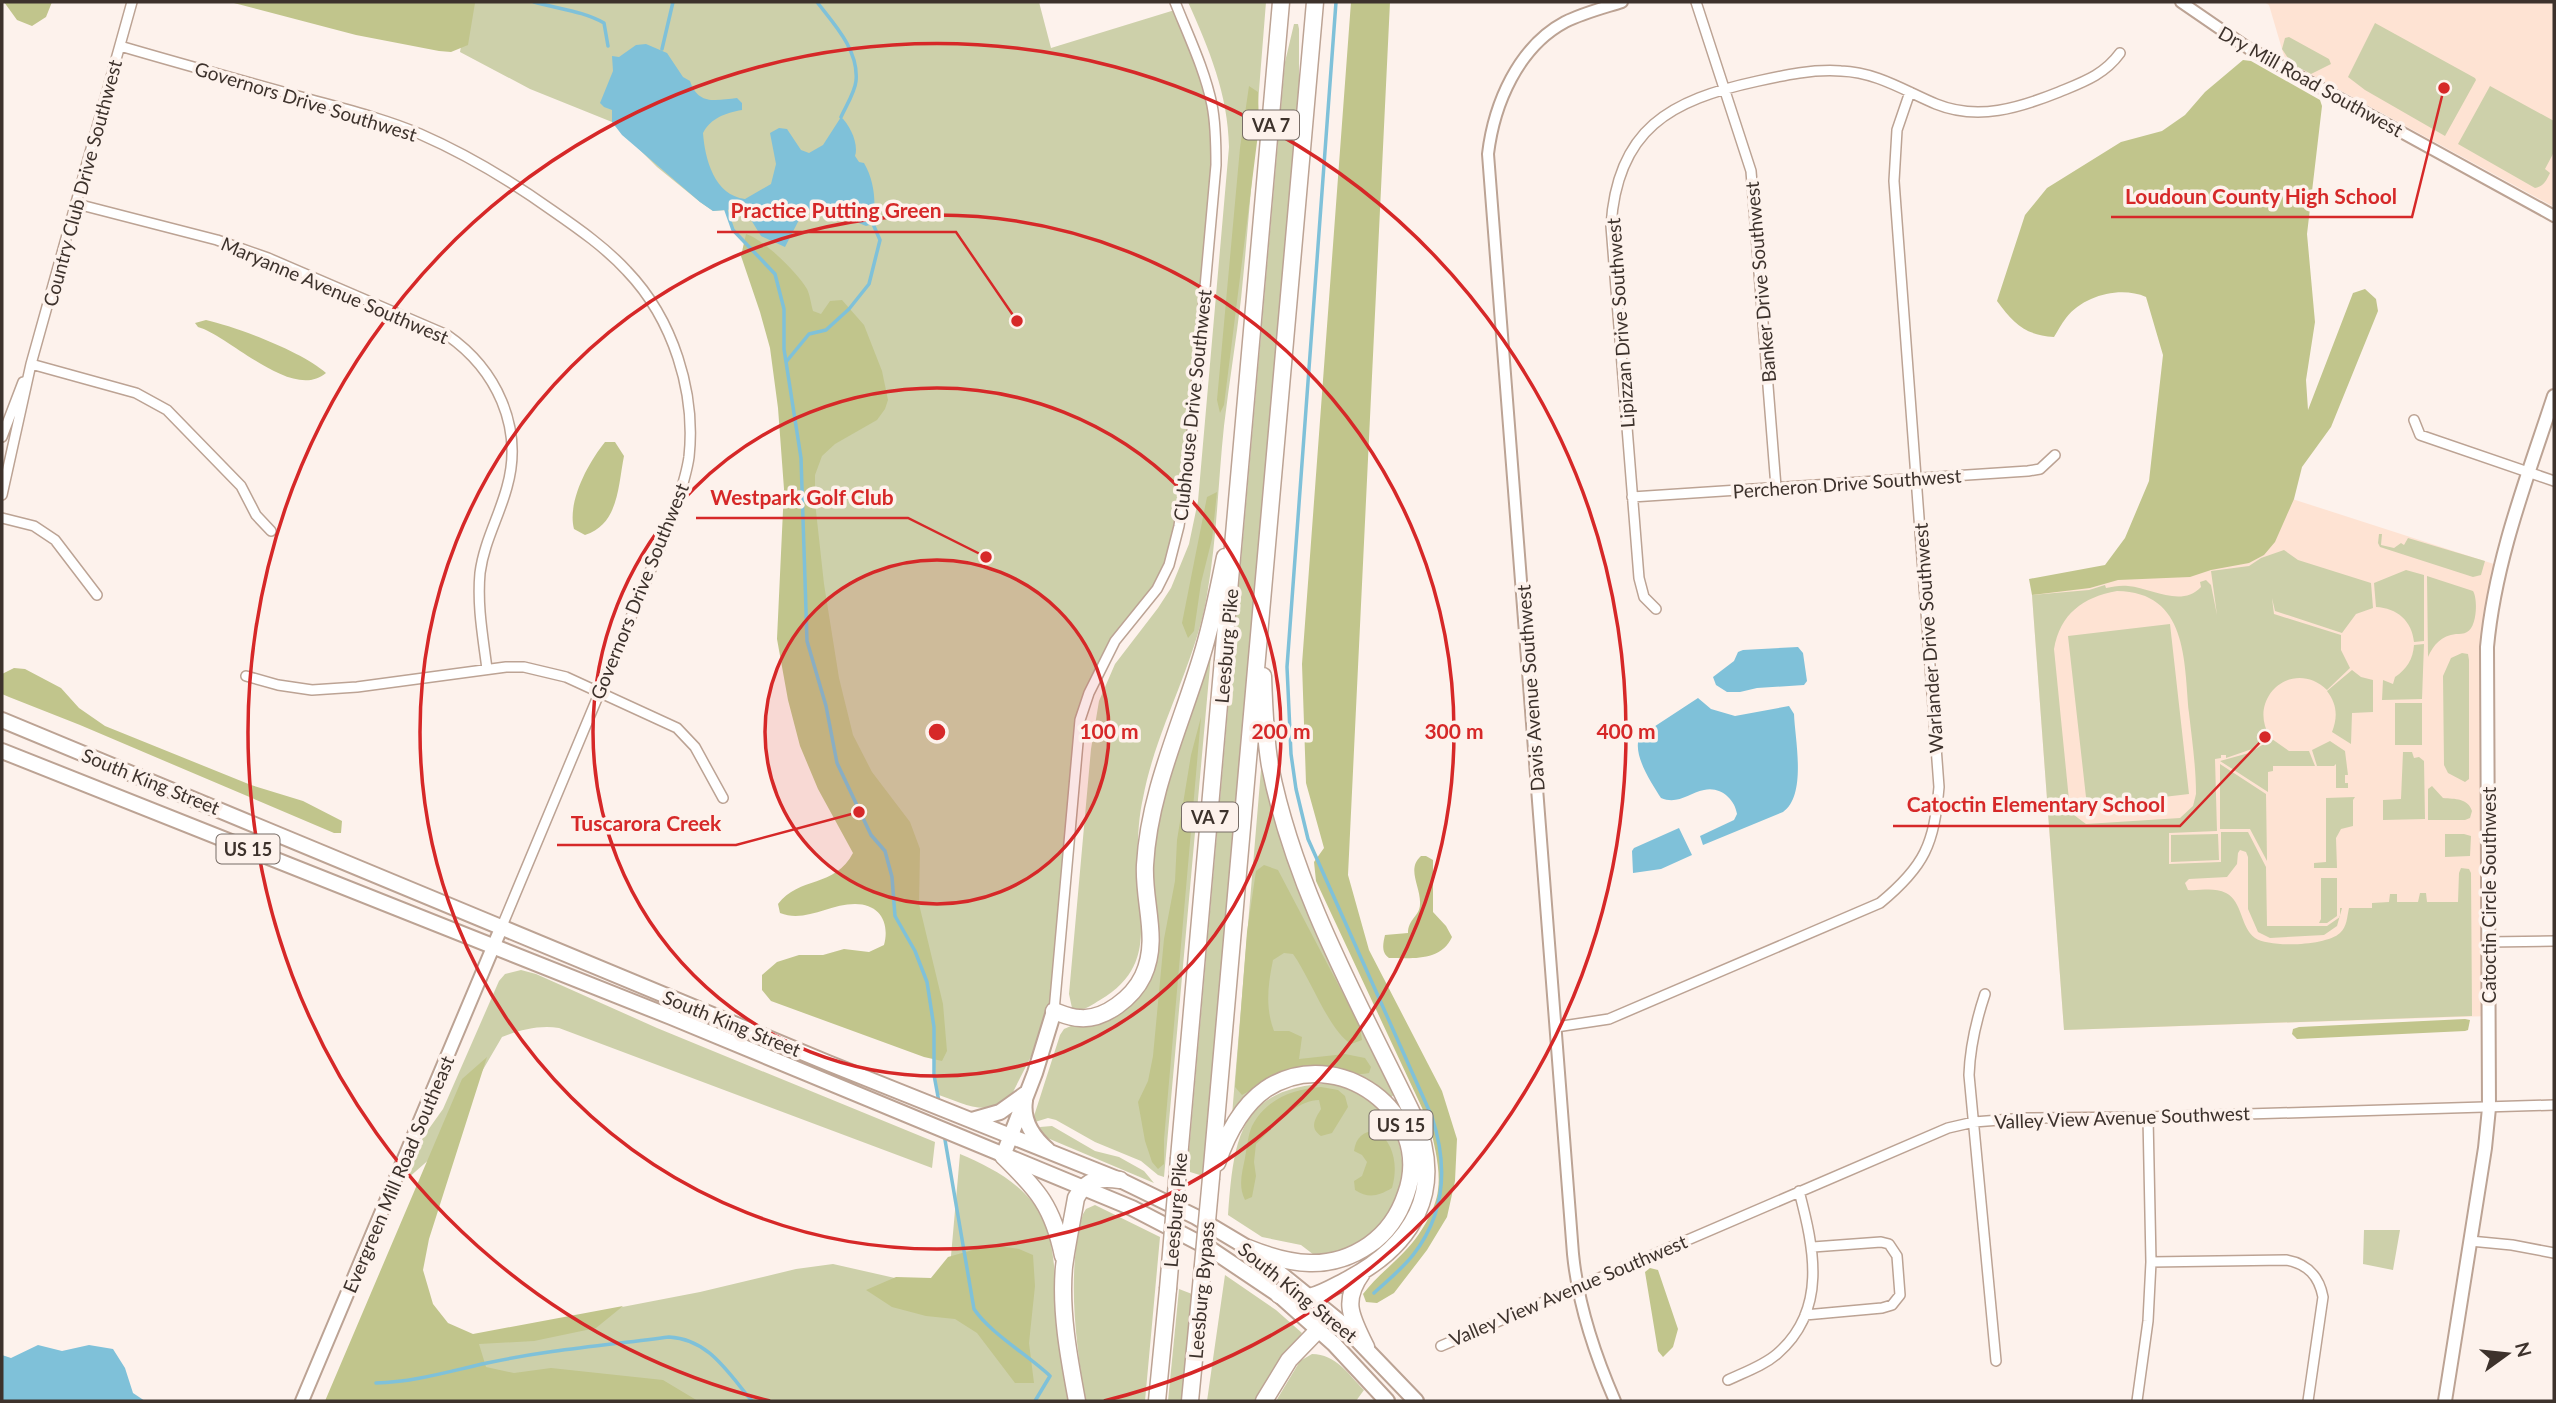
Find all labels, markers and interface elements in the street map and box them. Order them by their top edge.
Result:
street label: Dry Mill Road Southwest [2215,21,2407,141]
street label: Governors Drive Southwest [192,56,420,146]
street label: Country Club Drive Southwest [38,57,126,309]
road number: VA 7 [1243,110,1299,140]
callout: Loudoun County High School [2111,175,2412,217]
street label: Banker Drive Southwest [1740,180,1780,383]
text: Loudoun County High School [2125,183,2397,208]
callout: Practice Putting Green [717,190,956,232]
text: Practice Putting Green [730,197,942,222]
street label: Lipizzan Drive Southwest [1601,217,1639,429]
street label: Maryanne Avenue Southwest [218,232,452,348]
street label: Clubhouse Drive Southwest [1168,288,1216,522]
street label: Percheron Drive Southwest [1732,464,1962,502]
callout: Westpark Golf Club [696,476,908,518]
street label: Governors Drive Southwest [585,479,693,702]
text: Westpark Golf Club [710,484,894,509]
street label: Warlander Drive Southwest [1908,522,1948,754]
street label: Davis Avenue Southwest [1511,584,1549,792]
street label: Leesburg Pike [1210,588,1242,704]
text: 100 m [1079,718,1139,743]
text: 200 m [1251,718,1311,743]
text: 300 m [1424,718,1484,743]
text: 400 m [1596,718,1656,743]
centre of rings [925,720,949,744]
street label: South King Street [79,743,223,819]
callout: Catoctin Elementary School [1893,784,2180,826]
street label: Catoctin Circle Southwest [2477,786,2500,1003]
text: Catoctin Elementary School [1907,791,2165,816]
road number: VA 7 [1182,802,1238,832]
callout: Tuscarora Creek [557,803,736,845]
text: Tuscarora Creek [571,810,722,835]
road number: US 15 [216,834,280,864]
street label: South King Street [660,985,804,1061]
street label: Evergreen Mill Road Southeast [338,1052,459,1296]
street label: Valley View Avenue Southwest [1994,1101,2250,1133]
road number: US 15 [1370,1110,1432,1140]
street label: Leesburg Pike [1159,1152,1191,1268]
street label: Leesburg Bypass [1184,1220,1218,1360]
street label: Valley View Avenue Southwest [1446,1229,1690,1351]
street label: South King Street [1234,1237,1362,1347]
north arrow [2472,1319,2542,1389]
text: N [2511,1339,2537,1360]

